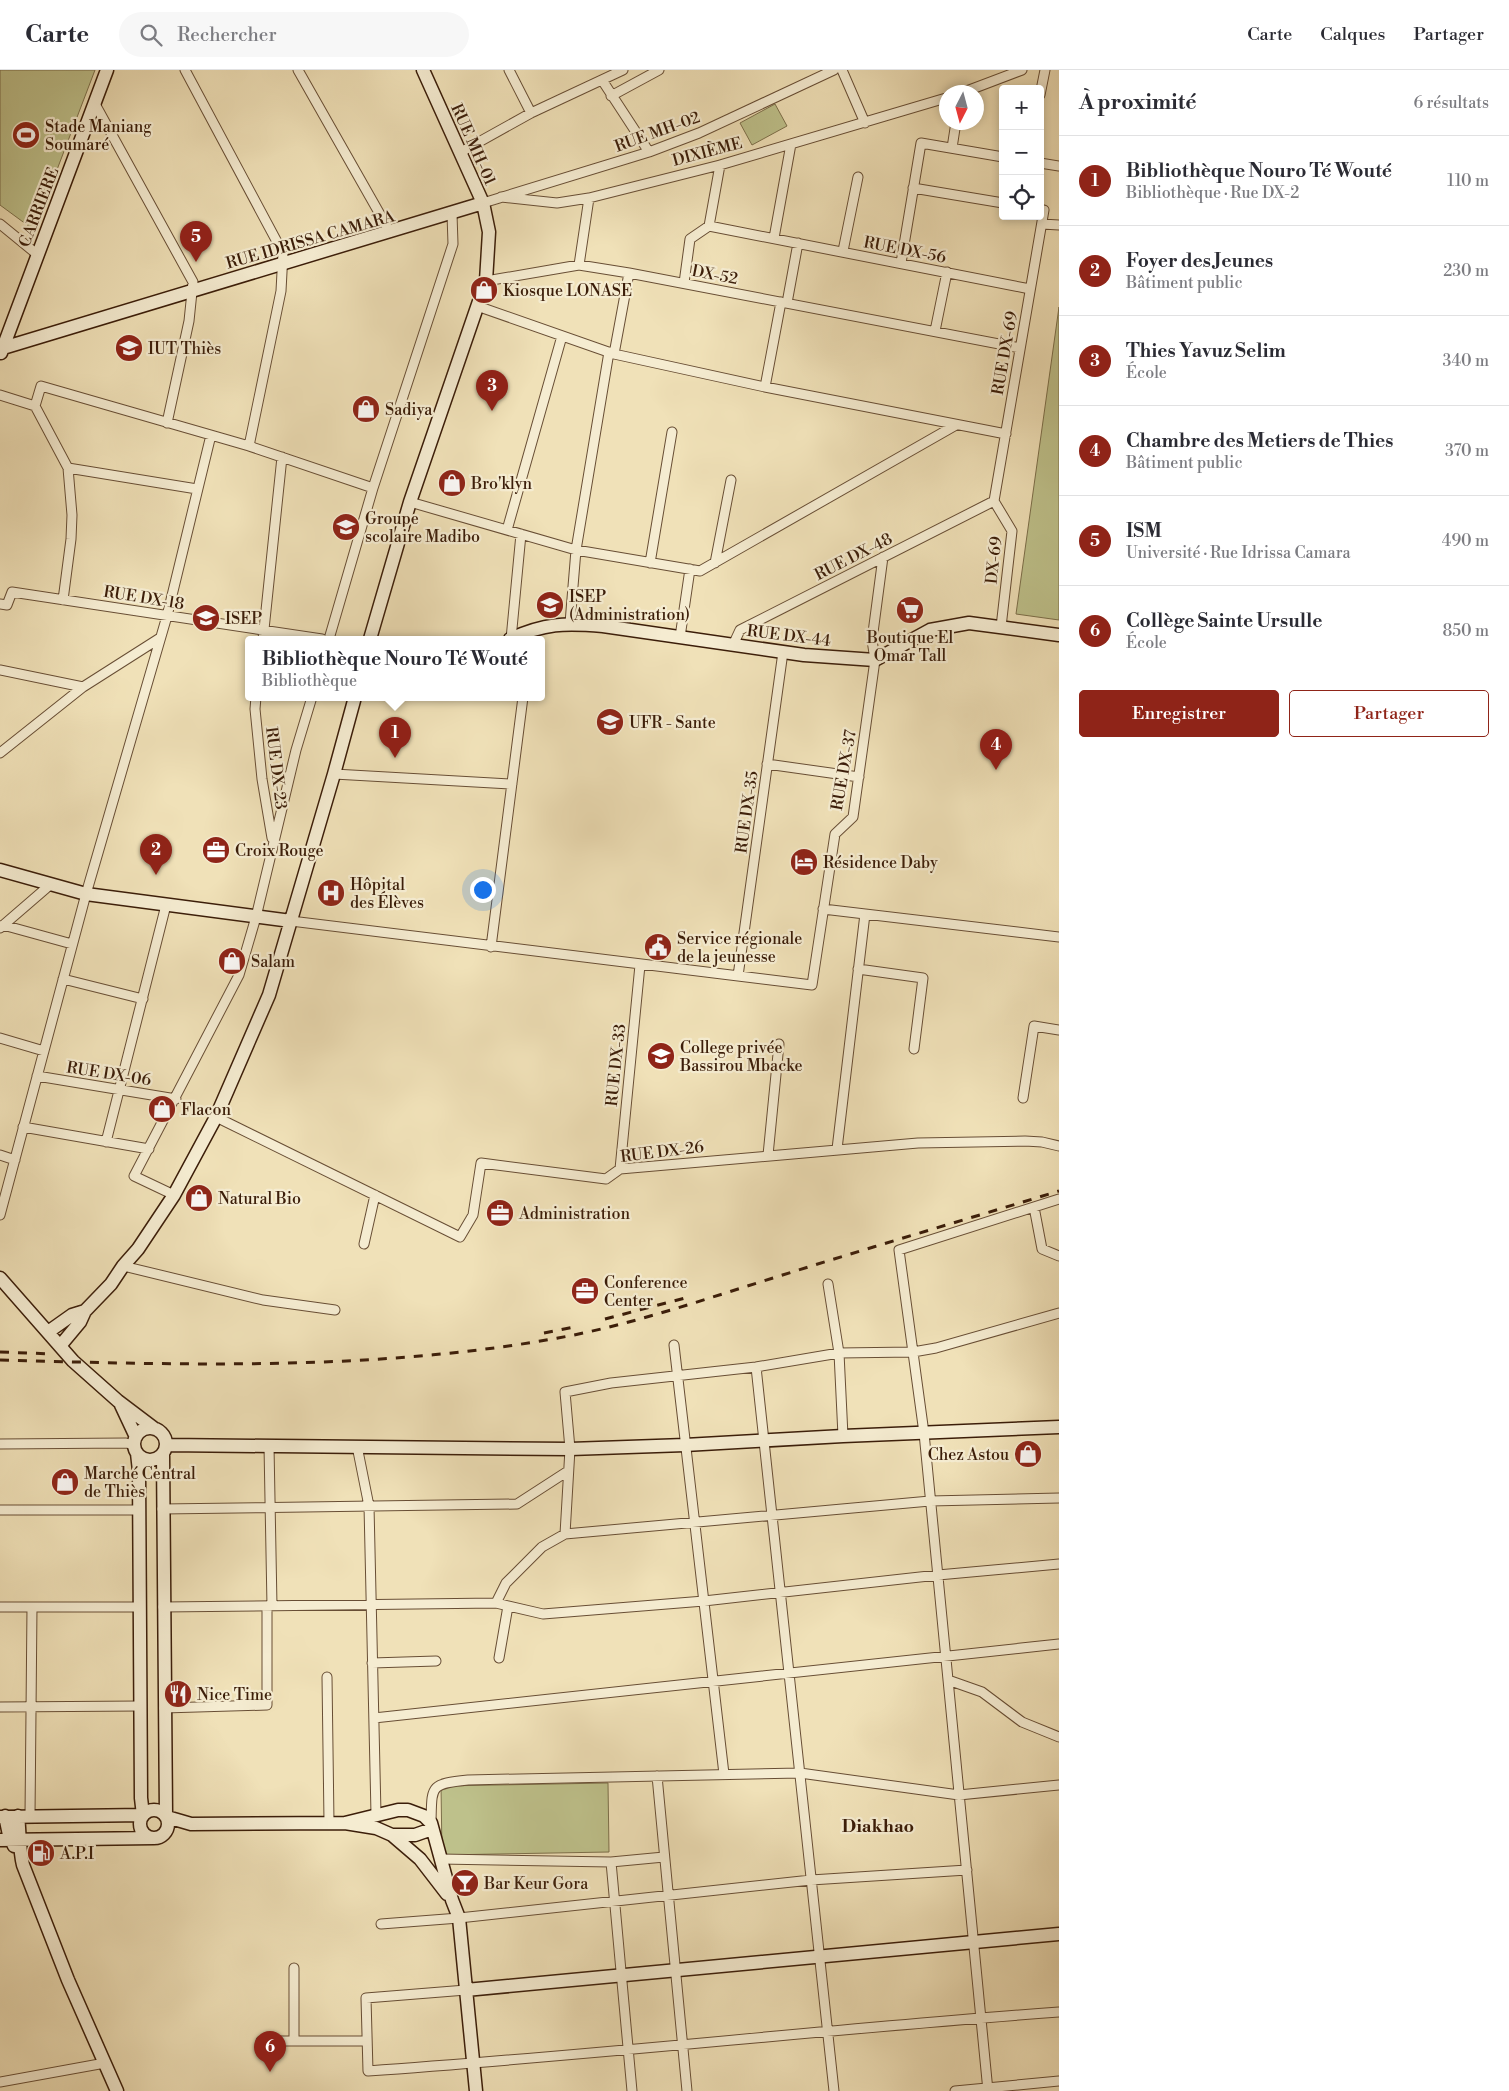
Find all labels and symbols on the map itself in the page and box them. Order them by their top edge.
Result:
north arrow [939,85,984,130]
street label: RUE MH-01 [446,101,500,188]
street label: RUE MH-02 [612,107,703,157]
place label: Stade Maniang Soumaré [45,117,152,155]
sports icon: Stade Maniang Soumaré [11,120,41,150]
street label: DIXIÈME [670,131,744,171]
street label: CARRIERE [15,165,63,250]
street label: RUE IDRISSA CAMARA [224,206,398,274]
pin: 5 [180,221,212,262]
street label: RUE DX-56 [862,232,948,268]
street label: DX-52 [690,261,739,289]
shop icon: Kiosque LONASE [469,275,499,305]
place label: Kiosque LONASE [503,281,632,301]
street label: RUE DX-69 [988,309,1022,397]
school or university icon: IUT Thiès [114,333,144,363]
place label: IUT Thiès [148,339,221,359]
pin: 3 [476,370,508,411]
shop icon: Sadiya [351,394,381,424]
place label: Sadiya [385,400,433,420]
shop icon: Bro'klyn [437,468,467,498]
place label: Bro'klyn [470,474,532,494]
place label: Groupe scolaire Madibo [365,509,480,547]
school or university icon: Groupe scolaire Madibo [331,512,361,542]
street label: RUE DX-48 [811,529,896,585]
street label: DX-69 [982,535,1006,585]
street label: RUE DX-18 [102,582,186,614]
place label: ISEP (Administration) [569,587,690,625]
school or university icon: ISEP (Administration) [535,590,565,620]
supermarket icon: Boutique El Omar Tall [895,595,925,625]
school or university icon: ISEP [191,603,221,633]
place label: ISEP [225,609,262,629]
street label: RUE DX-44 [746,621,833,651]
place label: Boutique El Omar Tall [866,628,954,666]
school or university icon: UFR - Sante [595,707,625,737]
place label: UFR - Sante [629,713,716,733]
pin: 1 [379,717,411,758]
street label: RUE DX-23 [261,726,291,811]
street label: RUE DX-37 [827,728,861,812]
pin: 4 [980,729,1012,770]
street label: RUE DX-35 [731,769,763,855]
pin: 2 [140,834,172,875]
office icon: Croix Rouge [201,835,231,865]
place label: Croix Rouge [235,841,324,861]
hotel icon: Résidence Daby [789,847,819,877]
place label: Résidence Daby [823,853,938,873]
place label: Hôpital des Élèves [350,875,424,913]
your location [470,877,496,903]
hospital icon: Hôpital des Élèves [316,878,346,908]
place label: Service régionale de la jeunesse [677,929,802,967]
public building icon: Service régionale de la jeunesse [643,932,673,962]
shop icon: Salam [217,946,247,976]
place label: Salam [251,952,295,972]
street label: RUE DX-33 [602,1023,630,1107]
place label: College privée Bassirou Mbacke [679,1038,803,1076]
school or university icon: College privée Bassirou Mbacke [646,1041,676,1071]
street label: RUE DX-06 [65,1057,153,1091]
shop icon: Flacon [147,1094,177,1124]
place label: Flacon [181,1100,231,1120]
street label: RUE DX-26 [619,1137,705,1167]
shop icon: Natural Bio [184,1183,214,1213]
place label: Natural Bio [218,1189,301,1209]
office icon: Administration [485,1198,515,1228]
place label: Administration [518,1204,631,1224]
place label: Conference Center [604,1273,688,1311]
office icon: Conference Center [570,1276,600,1306]
shop icon: Chez Astou [1013,1439,1043,1469]
place label: Chez Astou [928,1445,1009,1465]
place label: Marché Central de Thiès [84,1464,196,1502]
shop icon: Marché Central de Thiès [50,1467,80,1497]
restaurant icon: Nice Time [163,1679,193,1709]
place label: Nice Time [197,1685,272,1705]
district label: Diakhao [842,1815,914,1838]
fuel station icon: A.P.I [26,1838,56,1868]
place label: A.P.I [59,1844,94,1864]
bar icon: Bar Keur Gora [450,1868,480,1898]
place label: Bar Keur Gora [483,1874,589,1894]
pin: 6 [254,2031,286,2072]

